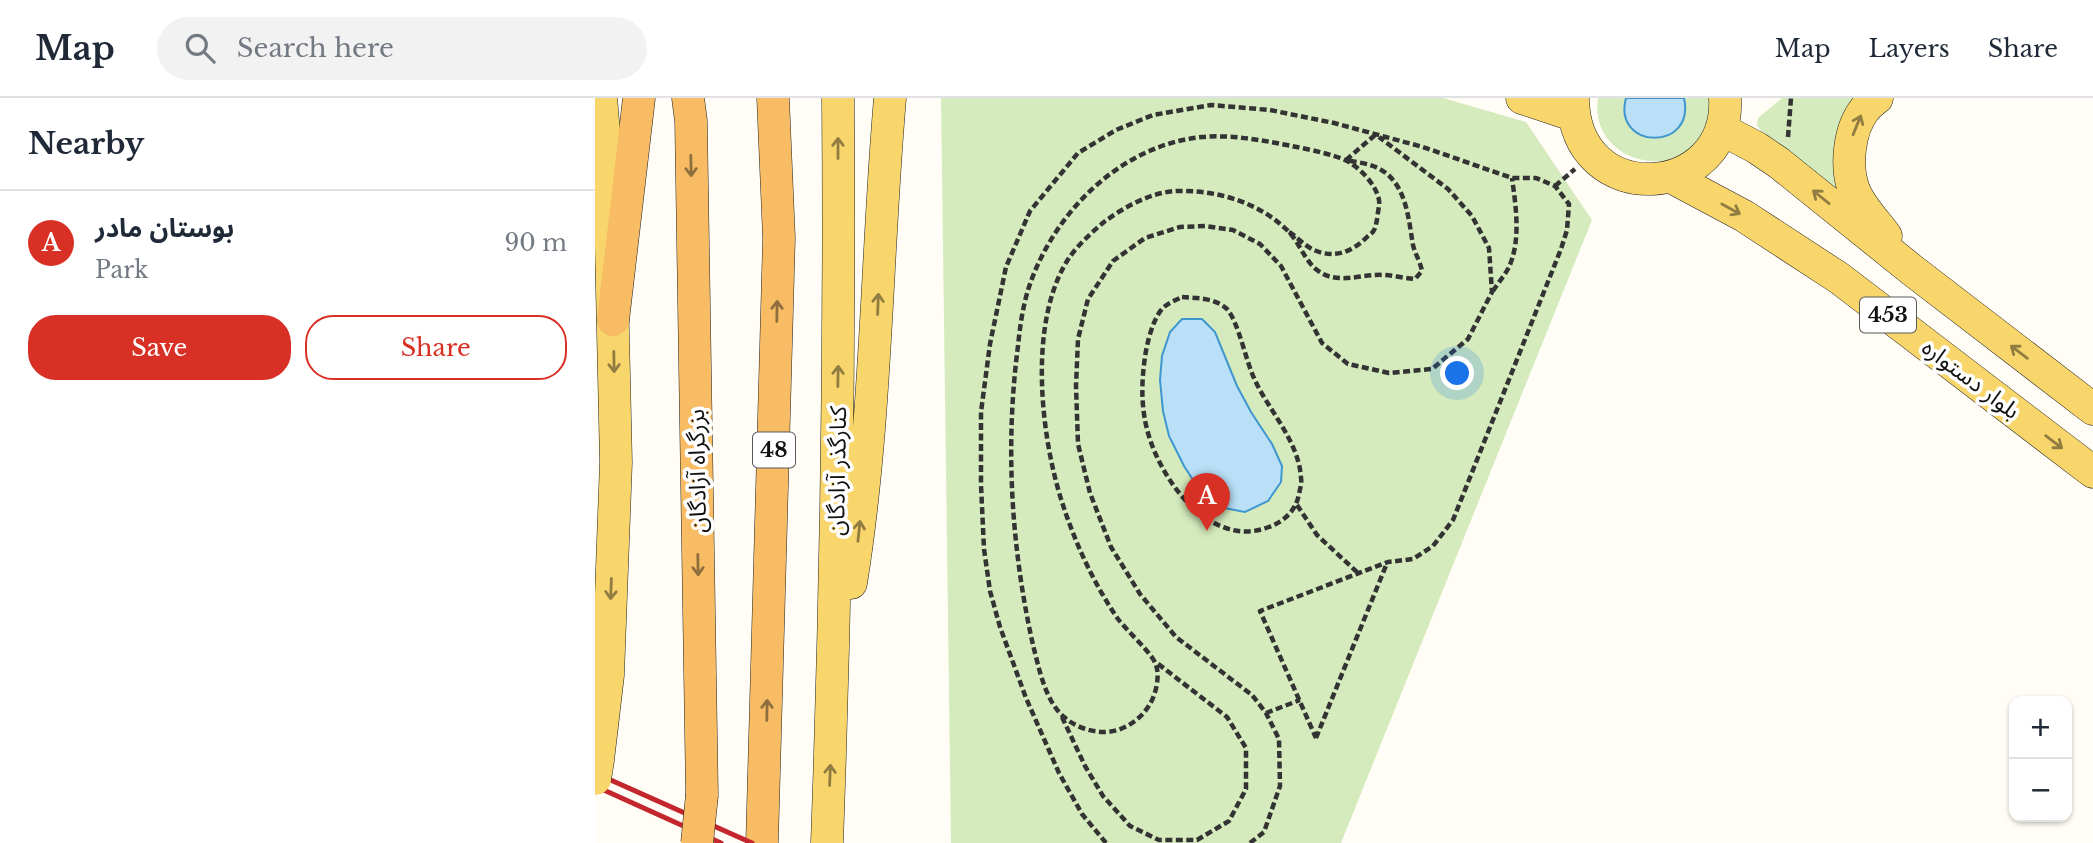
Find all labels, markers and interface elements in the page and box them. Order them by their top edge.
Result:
search box [157,17,647,80]
text: Map [35,28,115,69]
icon: search [181,29,219,67]
text: Search here [237,32,394,64]
text: Map [1775,34,1831,63]
text: Layers [1869,34,1950,63]
text: Share [1988,34,2058,63]
one-way arrow [1852,115,1865,136]
text: Nearby [28,125,144,162]
one-way arrow [831,137,845,160]
one-way arrow [685,154,698,177]
one-way arrow [1812,189,1830,205]
one-way arrow [1720,203,1741,216]
text: بوستان مادر [95,212,234,244]
text: A [42,229,60,257]
text: 90 m [505,229,567,257]
text: Park [95,256,148,284]
one-way arrow [871,293,884,316]
road number: 453 [1860,298,1916,332]
one-way arrow [771,300,784,323]
button: Save [28,315,291,380]
button: Share [305,315,567,380]
street label: بلوار دستواره [1917,333,2025,425]
one-way arrow [2011,345,2029,360]
one-way arrow [607,350,620,373]
your location [1440,356,1474,390]
one-way arrow [831,365,844,388]
street label: کنارگذر آزادگان [822,405,852,536]
street label: بزرگراه آزادگان [682,409,712,533]
road number: 48 [753,432,795,468]
one-way arrow [2045,435,2063,450]
pin: A [1184,473,1230,531]
one-way arrow [852,520,865,542]
one-way arrow [691,553,705,576]
one-way arrow [605,577,618,600]
map controls [2009,696,2072,822]
button: + [2009,696,2072,759]
one-way arrow [760,699,774,722]
button: − [2009,759,2072,822]
one-way arrow [823,764,836,787]

